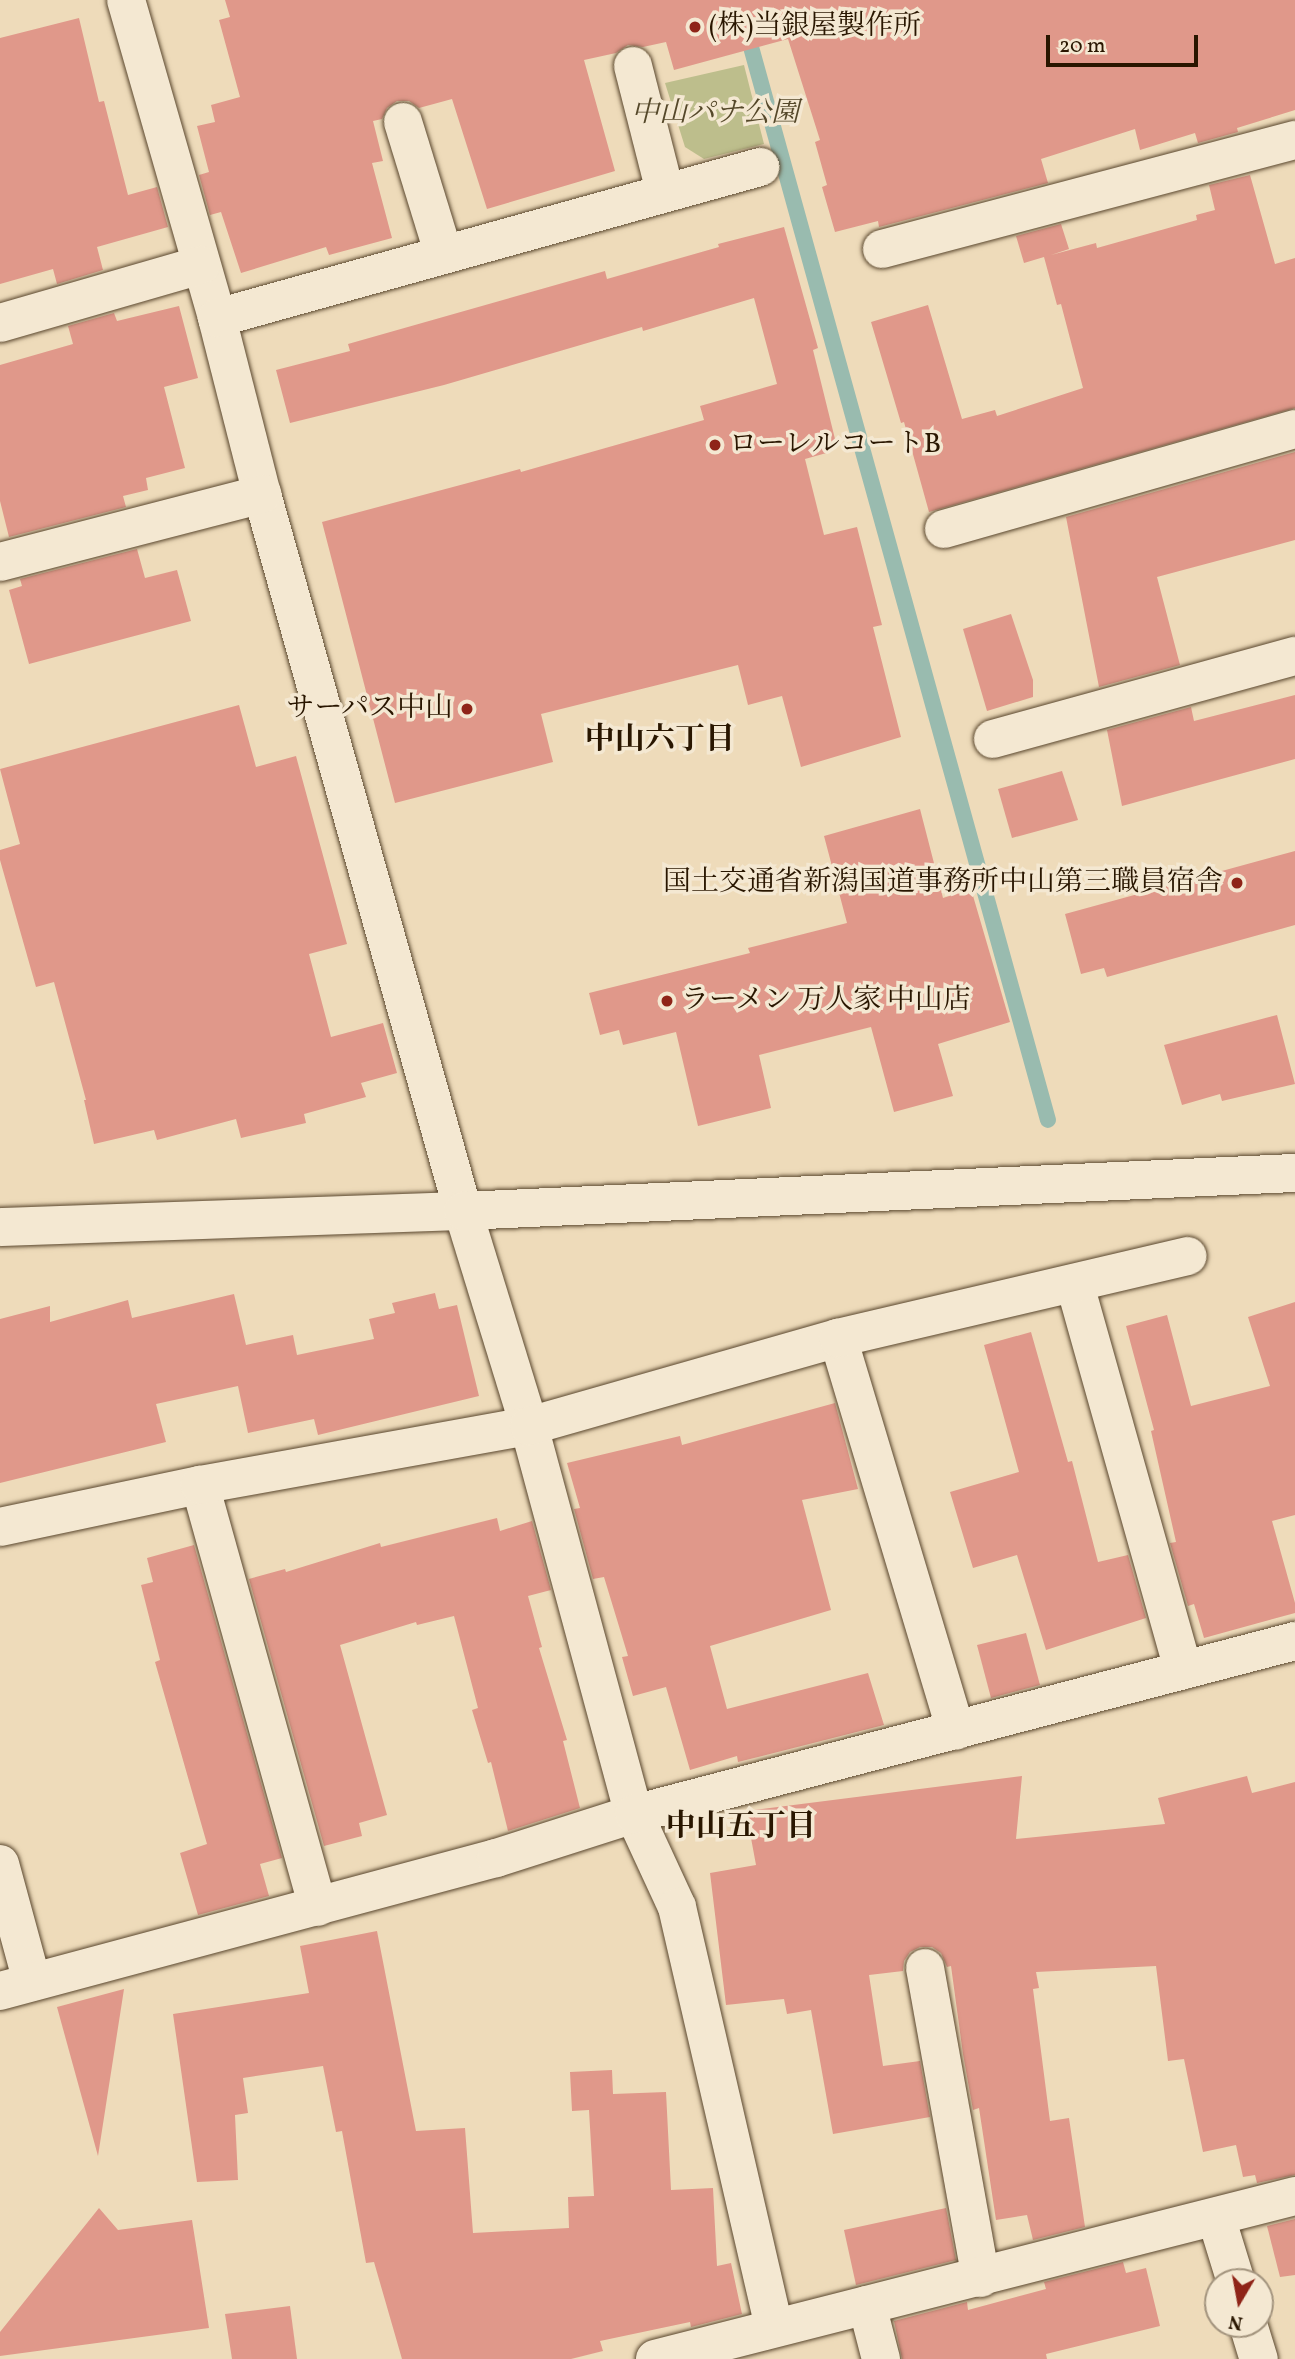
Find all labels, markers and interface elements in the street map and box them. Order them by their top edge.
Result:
place label: (株)当銀屋製作所 [709,10,921,44]
marker: (株)当銀屋製作所 [687,19,703,35]
scale bar [1050,21,1202,65]
text: 20 m [1059,32,1105,61]
park label: 中山パナ公園 [631,97,799,131]
place label: ローレルコートB [729,428,942,462]
marker: ローレルコートB [707,437,723,453]
place label: サーパス中山 [285,692,453,726]
marker: サーパス中山 [459,701,475,717]
district label: 中山六丁目 [585,722,735,758]
place label: 国土交通省新潟国道事務所中山第三職員宿舎 [663,866,1223,900]
marker: 国土交通省新潟国道事務所中山第三職員宿舎 [1229,875,1245,891]
place label: ラーメン 万人家 中山店 [681,984,972,1018]
marker: ラーメン 万人家 中山店 [659,993,675,1009]
district label: 中山五丁目 [666,1809,816,1845]
north arrow [1204,2268,1274,2338]
text: N [1227,2308,1245,2336]

